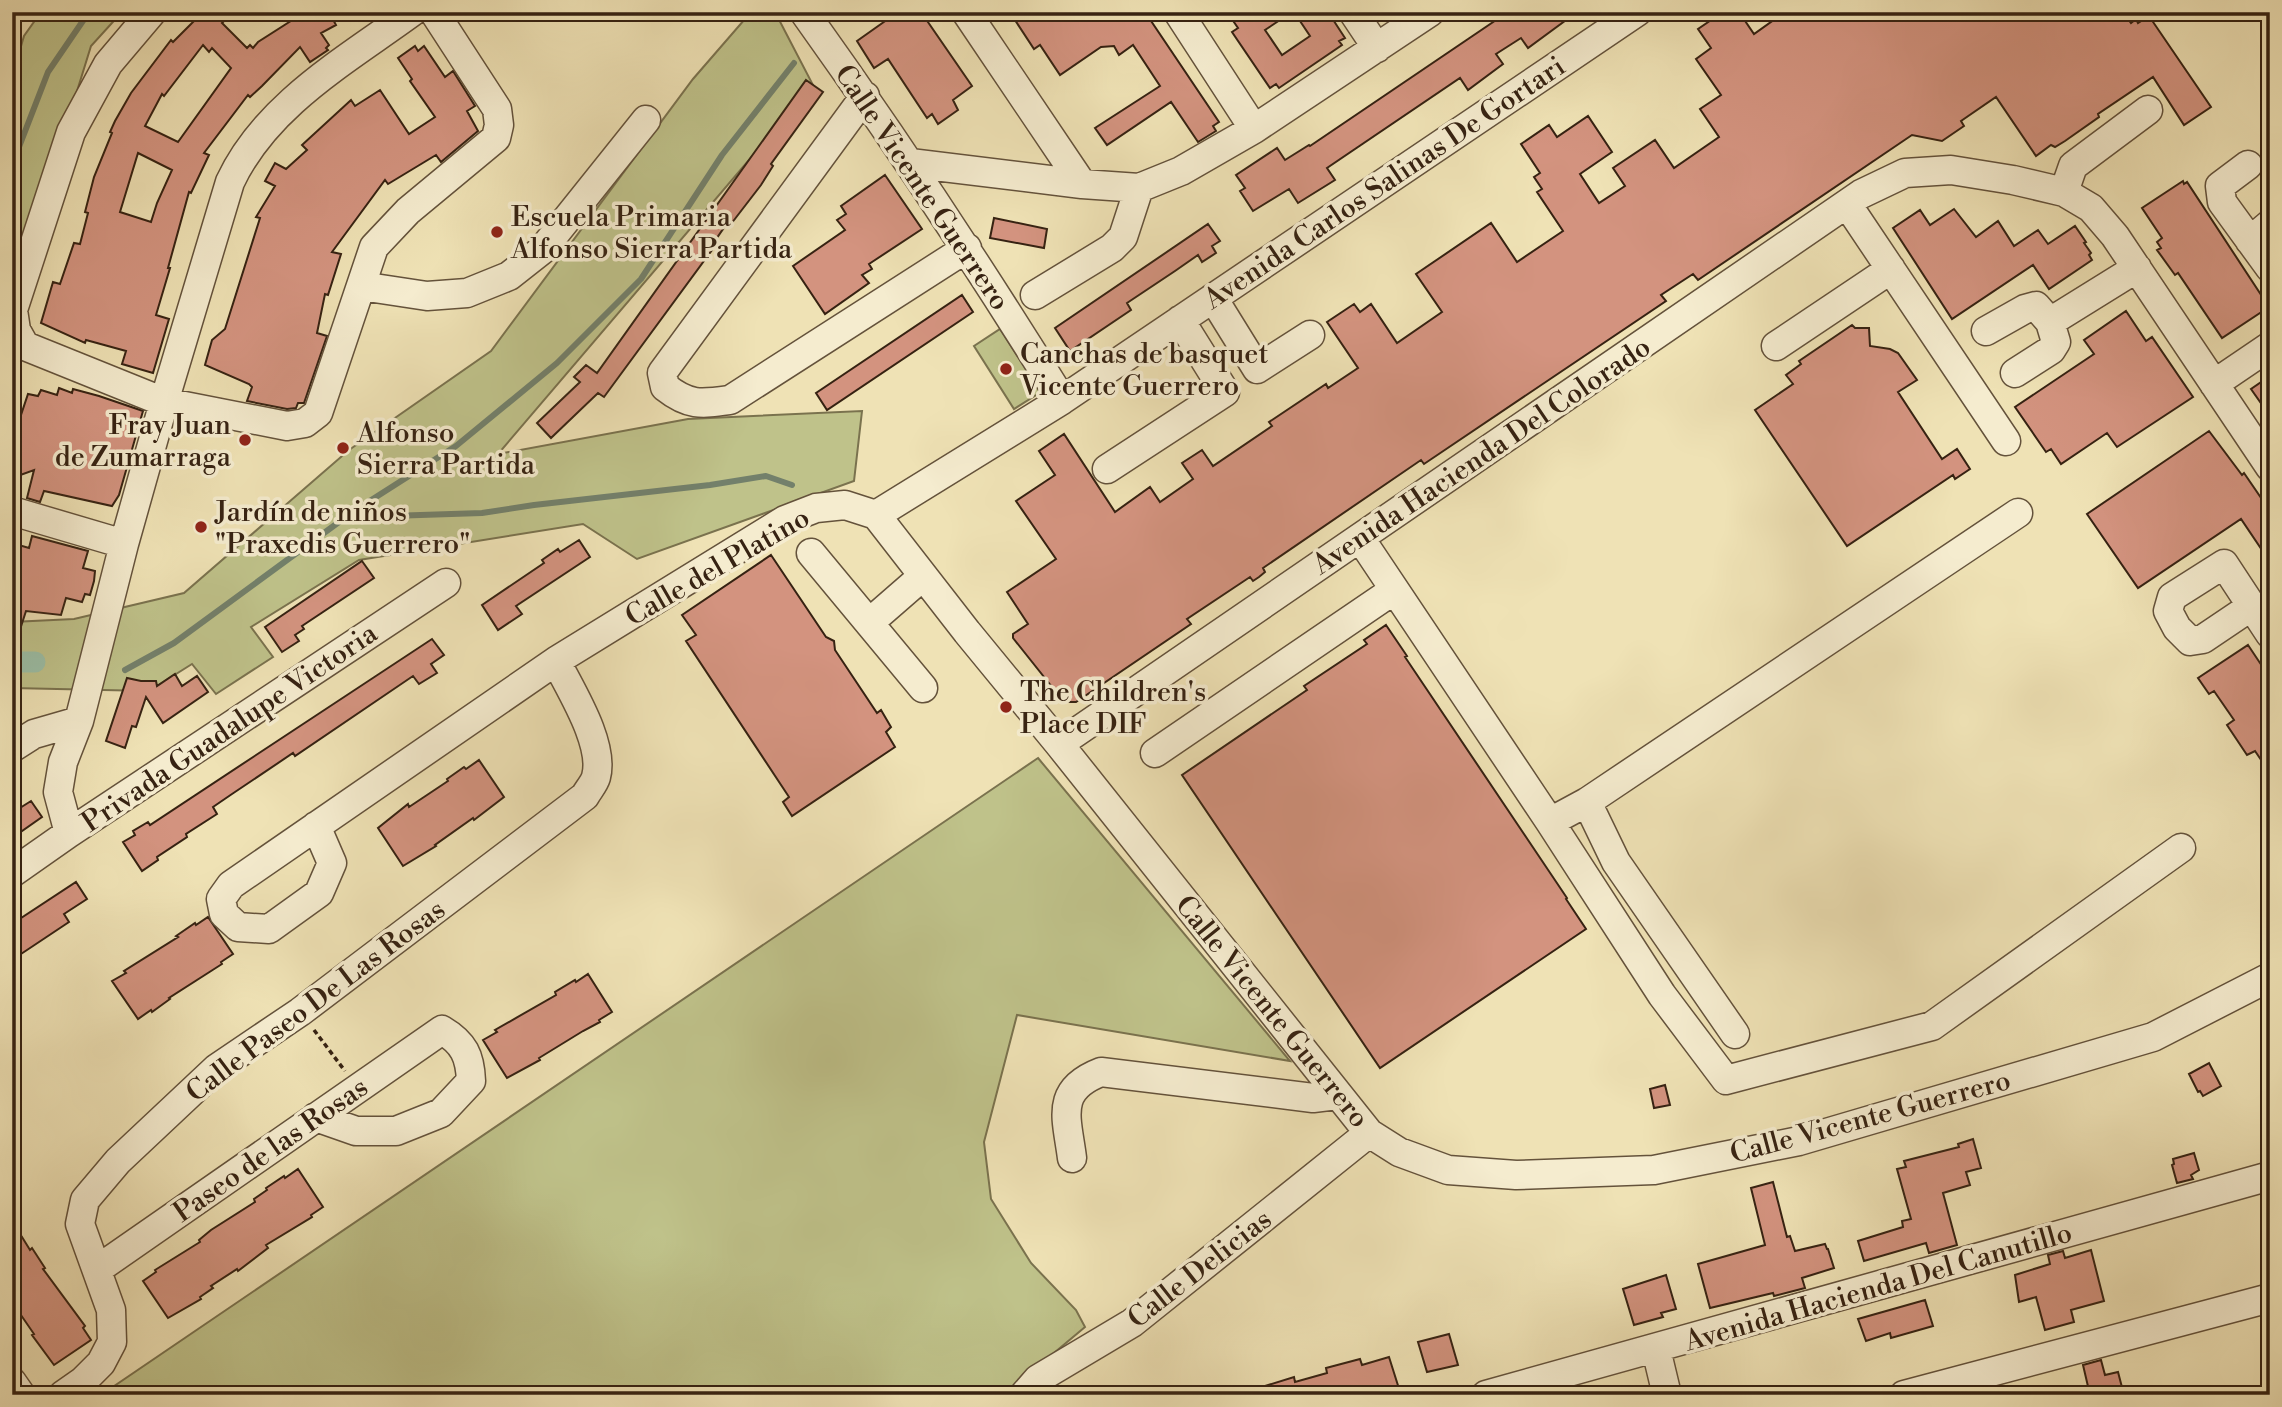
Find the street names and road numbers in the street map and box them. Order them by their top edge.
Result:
street label: Avenida Carlos Salinas De Gortari [1197,49,1572,318]
street label: Calle Vicente Guerrero [826,58,1017,317]
street label: Avenida Hacienda Del Colorado [1305,330,1658,583]
street label: Calle del Platino [619,500,816,634]
street label: Privada Guadalupe Victoria [75,616,385,840]
street label: Calle Vicente Guerrero [1167,889,1376,1135]
street label: Calle Paseo De Las Rosas [179,892,452,1110]
street label: Calle Vicente Guerrero [1726,1063,2015,1172]
street label: Paseo de las Rosas [167,1070,375,1230]
street label: Calle Delicias [1121,1202,1279,1336]
street label: Avenida Hacienda Del Canutillo [1680,1215,2076,1360]

